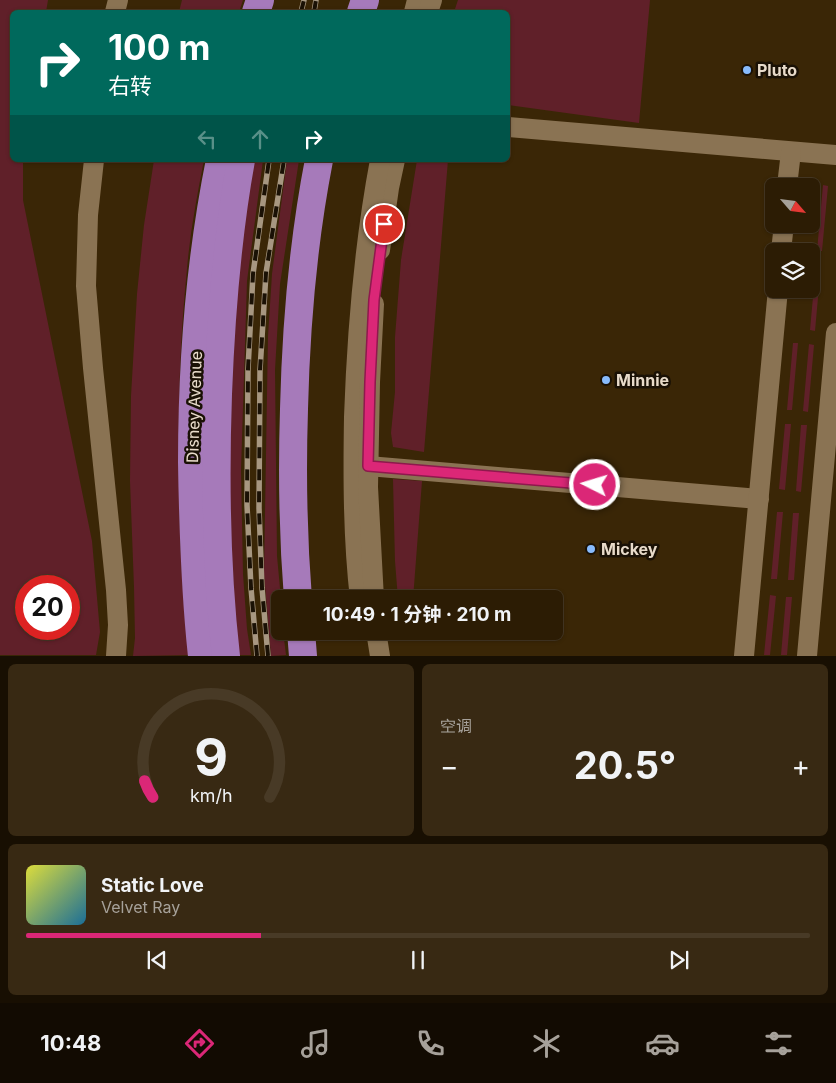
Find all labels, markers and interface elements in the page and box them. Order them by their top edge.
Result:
text: 100 m [108,26,211,68]
icon: right [25,30,90,95]
place label: Pluto [757,60,797,80]
marker: Pluto [741,64,753,76]
text: 右转 [108,73,152,99]
icon: left [193,125,221,153]
icon: ahead [246,125,274,153]
icon: right [299,125,327,153]
north arrow [765,178,820,232]
map controls [765,178,820,298]
pin [363,203,405,245]
icon: arrive [370,210,398,238]
button: layers [765,243,820,298]
street label: Disney Avenue [182,351,206,463]
place label: Minnie [616,370,669,390]
marker: Minnie [600,374,612,386]
position arrow [568,458,620,510]
place label: Mickey [601,539,658,559]
marker: Mickey [585,543,597,555]
speed limit sign: 20 [15,575,80,640]
text: 10:49 · 1 分钟 · 210 m [323,603,511,626]
text: 空调 [440,716,472,736]
text: 9 [194,726,228,789]
text: 20.5° [574,742,676,788]
text: − [440,749,459,783]
text: + [791,749,810,783]
text: km/h [190,785,232,806]
text: Static Love [101,874,204,897]
text: Velvet Ray [101,897,180,917]
icon: previous [143,946,171,974]
icon: pause [404,946,432,974]
icon: next [665,946,693,974]
icon: directions [182,1026,217,1061]
icon: music [298,1026,333,1061]
icon: phone [413,1026,448,1061]
icon: climate [529,1026,564,1061]
icon: car [645,1026,680,1061]
icon: filters [761,1026,796,1061]
text: 10:48 [40,1030,101,1056]

